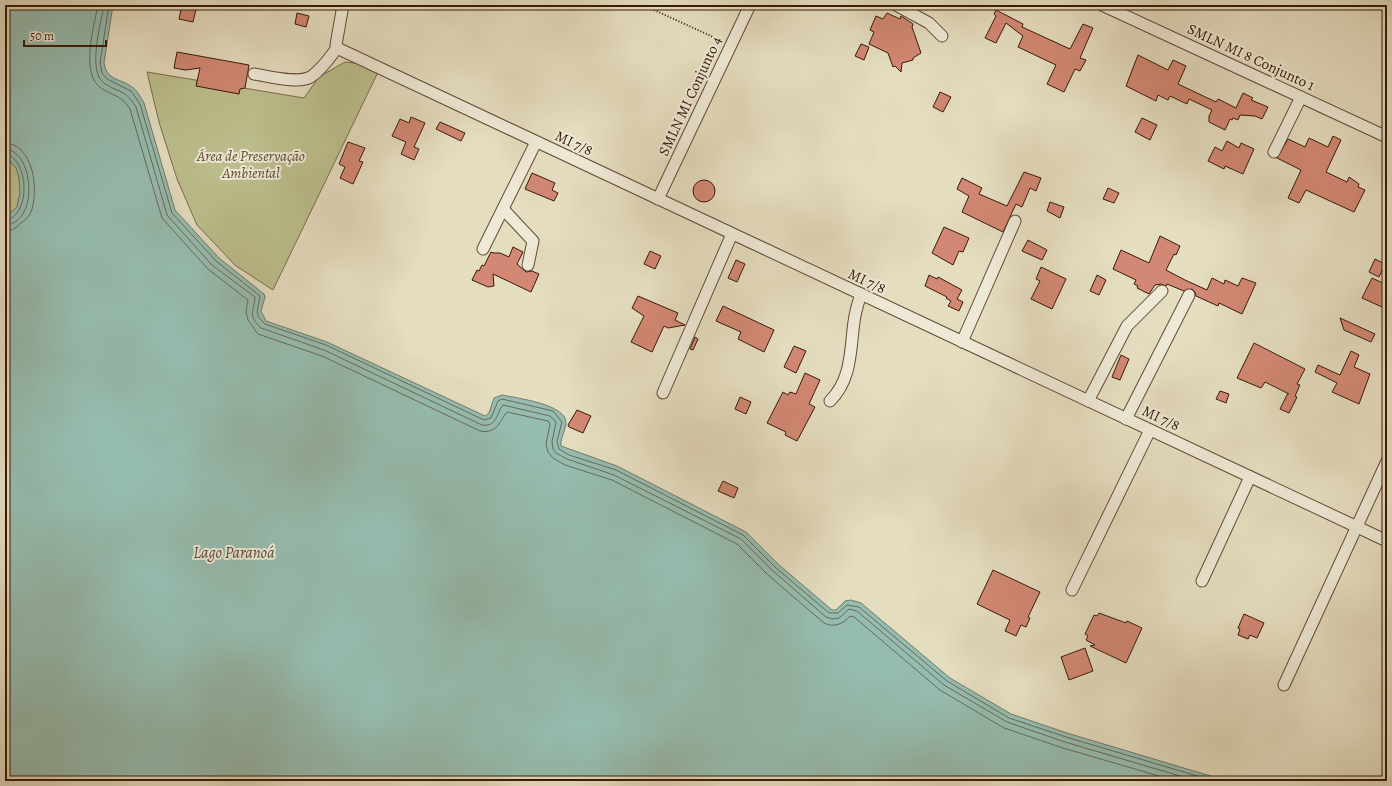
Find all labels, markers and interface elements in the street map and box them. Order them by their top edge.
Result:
street label: SMLN MI 8 Conjunto 1 [1184,19,1318,95]
scale bar [24,22,106,48]
text: 50 m [30,28,54,44]
street label: SMLN MI Conjunto 4 [653,33,727,159]
street label: MI 7/8 [552,126,596,160]
park label: Área de Preservação Ambiental [196,146,305,183]
street label: MI 7/8 [845,264,889,298]
street label: MI 7/8 [1139,401,1183,435]
water label: Lago Paranoá [193,542,275,564]

